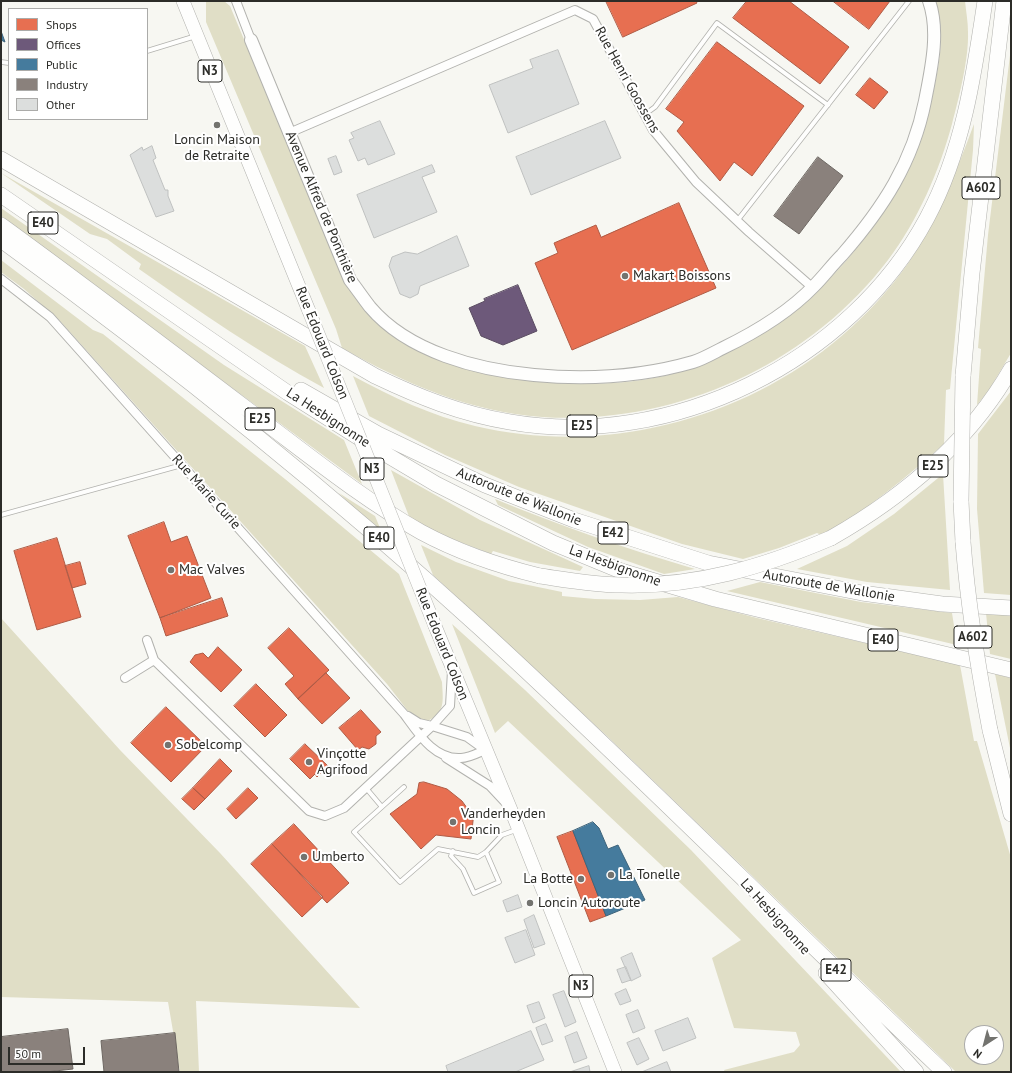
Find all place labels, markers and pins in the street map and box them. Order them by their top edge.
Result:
marker: Loncin Maison de Retraite [212,120,222,130]
place label: Loncin Maison de Retraite [174,132,260,164]
place label: Makart Boissons [633,268,731,284]
marker: Makart Boissons [620,271,630,281]
place label: Mac Valves [179,562,245,578]
marker: Mac Valves [166,565,176,575]
place label: Sobelcomp [176,737,242,753]
marker: Sobelcomp [163,740,173,750]
place label: Vinçotte Agrifood [317,746,368,778]
marker: Vinçotte Agrifood [304,757,314,767]
place label: Vanderheyden Loncin [461,806,546,838]
marker: Vanderheyden Loncin [448,817,458,827]
place label: Umberto [312,849,364,865]
marker: Umberto [299,852,309,862]
place label: La Tonelle [619,867,680,883]
marker: La Tonelle [606,870,616,880]
place label: La Botte [523,871,573,887]
marker: La Botte [576,874,586,884]
place label: Loncin Autoroute [538,895,640,911]
marker: Loncin Autoroute [525,898,535,908]

